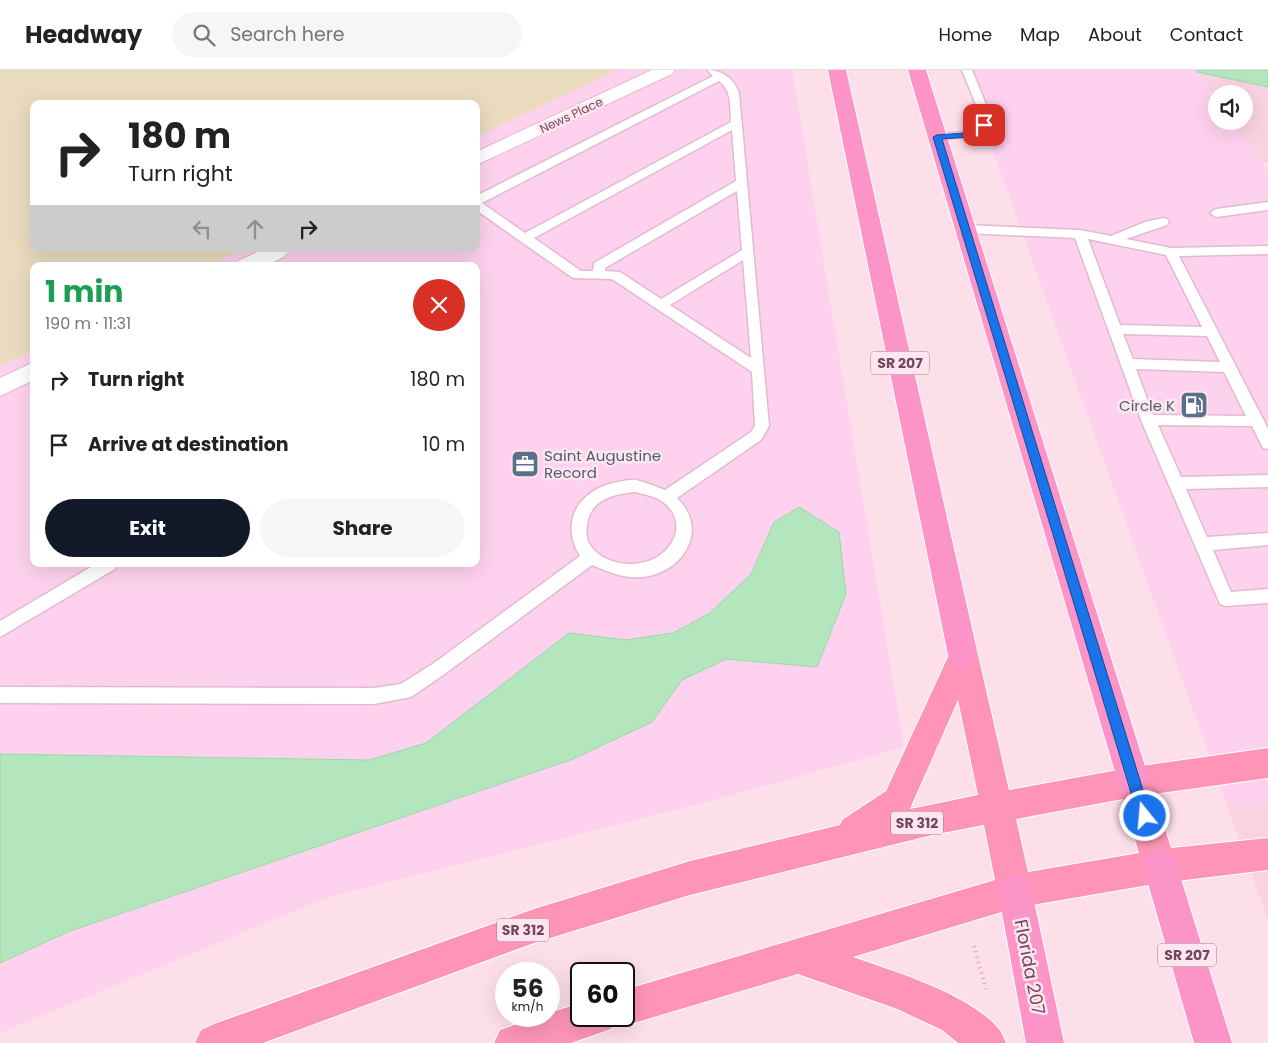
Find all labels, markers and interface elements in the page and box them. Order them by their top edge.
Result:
search box [172,12,522,57]
text: Headway [25,18,142,51]
icon: search [190,21,218,49]
text: Search here [230,21,345,48]
text: Home [938,22,992,47]
text: Map [1020,22,1060,47]
text: About [1088,22,1142,47]
text: Contact [1170,22,1243,47]
map controls [1208,85,1253,130]
button: sound [1208,85,1253,130]
street label: News Place [537,93,605,137]
pin [963,104,1005,146]
text: 180 m [128,111,231,160]
icon: arrive [970,111,998,139]
icon: right [45,120,110,185]
text: Turn right [128,158,233,189]
icon: left [188,215,216,243]
icon: ahead [241,215,269,243]
icon: right [294,215,322,243]
text: 1 min [45,270,123,313]
button: close [413,279,465,331]
text: 190 m · 11:31 [45,312,131,335]
road number: SR 207 [871,352,929,374]
icon: right [45,366,73,394]
text: Turn right [88,366,184,393]
text: 180 m [410,366,465,393]
fuel station icon: Circle K [1179,390,1209,420]
place label: Circle K [1119,395,1175,416]
icon: arrive [45,431,73,459]
text: Arrive at destination [88,431,289,458]
text: 10 m [422,431,465,458]
place label: Saint Augustine Record [544,445,661,483]
office icon: Saint Augustine Record [510,449,540,479]
button: Exit [45,499,250,557]
button: Share [260,499,465,557]
position arrow [1118,789,1170,841]
road number: SR 312 [891,811,943,834]
street label: Florida 207 [1008,917,1052,1017]
road number: SR 312 [497,918,549,942]
road number: SR 207 [1158,944,1216,966]
speed limit sign: 60 [570,962,635,1027]
text: 56 [511,971,544,1006]
text: km/h [512,998,543,1015]

